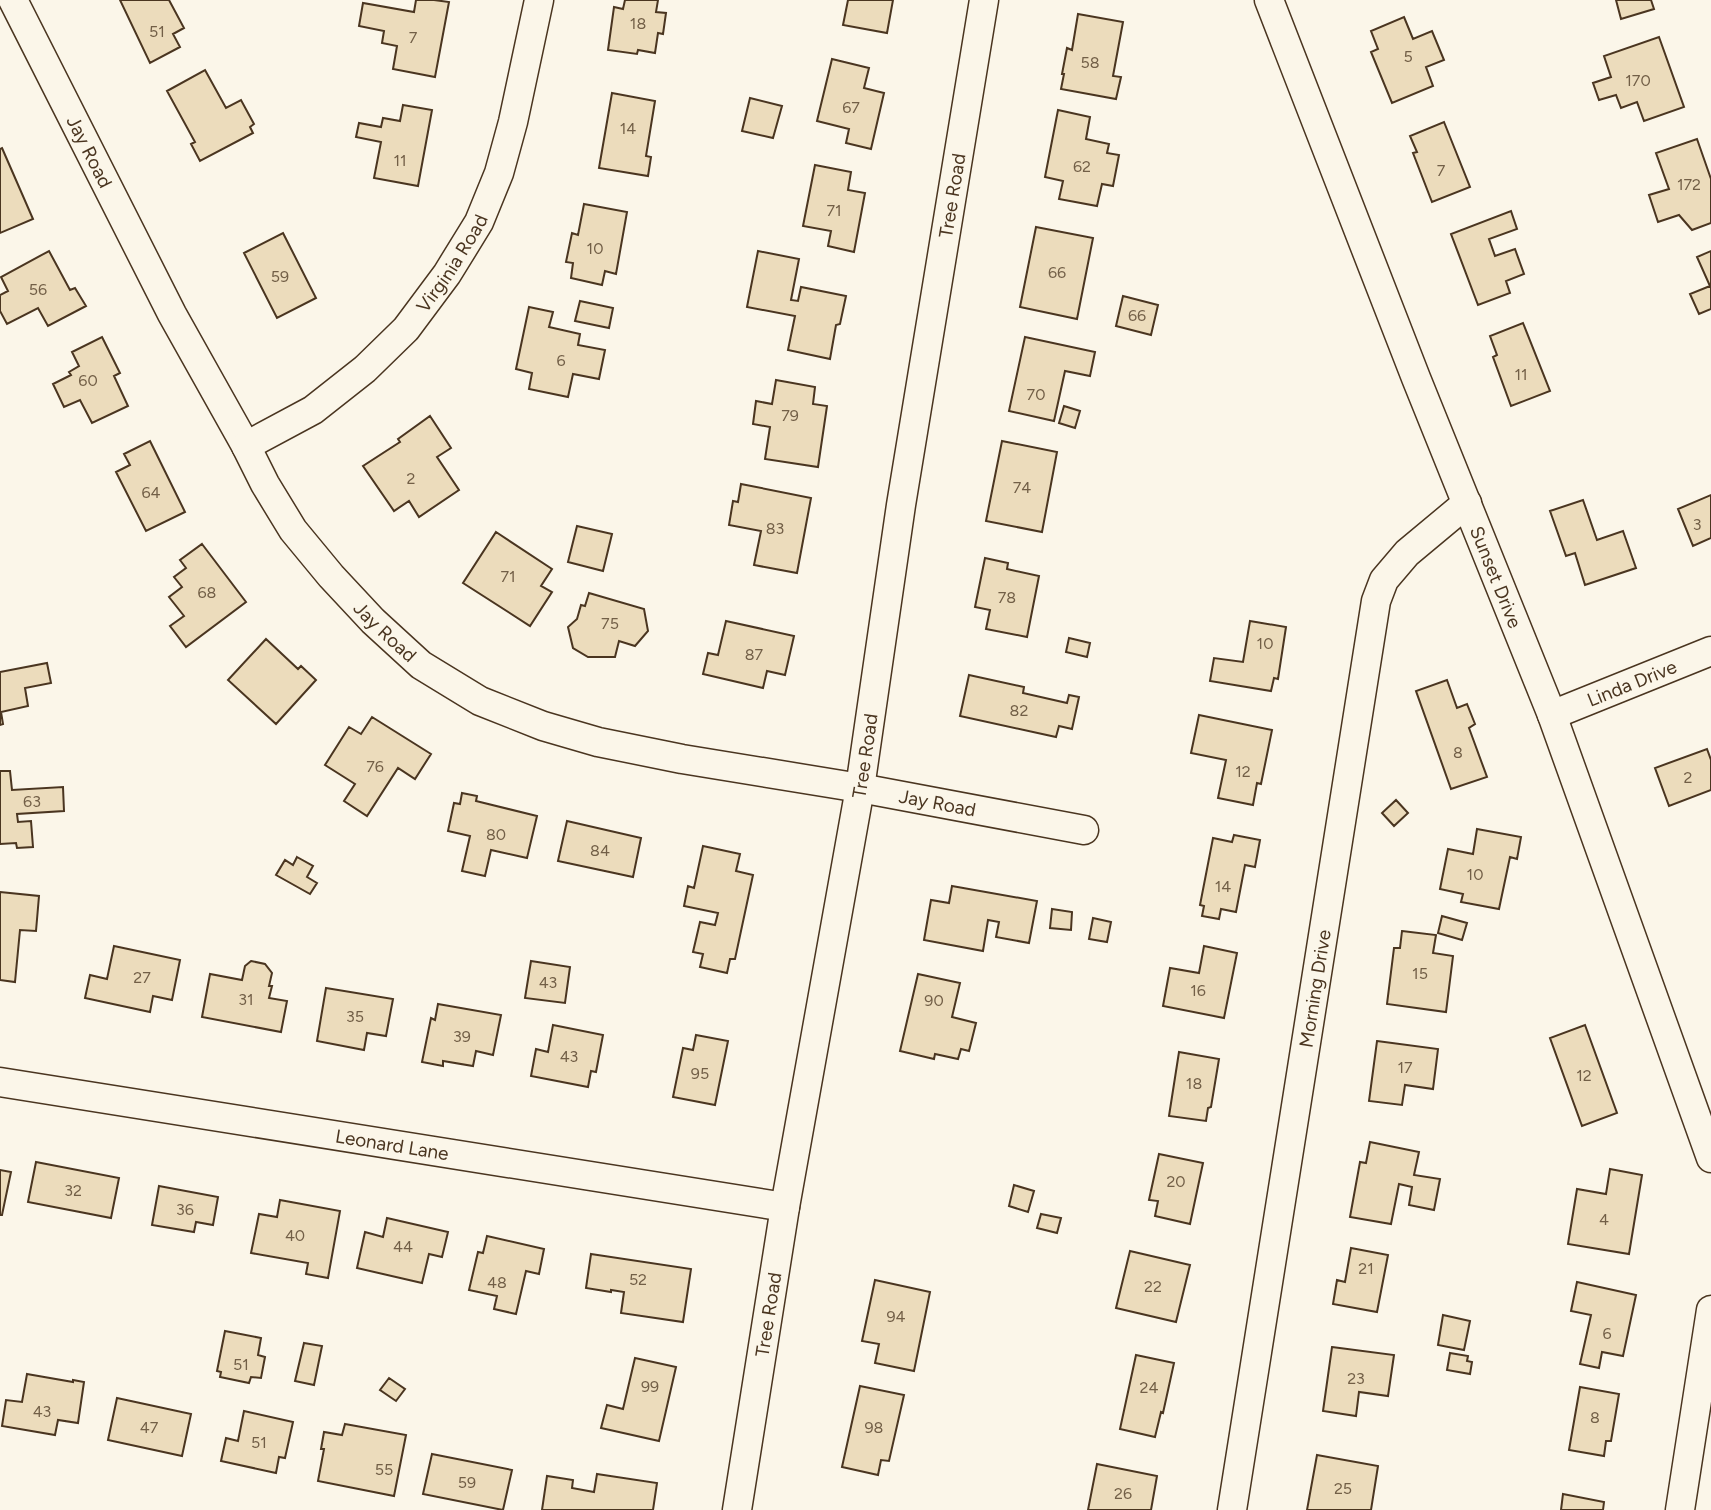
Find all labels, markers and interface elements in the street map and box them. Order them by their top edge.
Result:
house number: 18 [630,14,646,33]
house number: 51 [149,22,165,41]
house number: 7 [409,28,418,47]
house number: 5 [1403,47,1413,66]
house number: 58 [1080,53,1100,72]
house number: 170 [1625,71,1651,90]
house number: 67 [842,98,860,117]
street label: Jay Road [62,112,118,192]
house number: 14 [620,119,636,138]
house number: 11 [393,151,407,170]
street label: Tree Road [934,152,970,239]
house number: 62 [1073,157,1091,176]
house number: 7 [1437,161,1446,180]
house number: 172 [1677,175,1701,194]
house number: 71 [826,201,842,220]
street label: Virginia Road [411,211,492,317]
house number: 10 [587,239,603,258]
house number: 66 [1048,263,1066,282]
house number: 59 [271,267,289,286]
house number: 56 [29,280,47,299]
house number: 66 [1128,306,1146,325]
house number: 6 [556,351,566,370]
house number: 11 [1514,365,1528,384]
house number: 60 [78,371,98,390]
house number: 70 [1027,385,1045,404]
house number: 79 [781,406,799,425]
house number: 2 [407,469,415,488]
house number: 74 [1013,478,1031,497]
house number: 64 [142,483,161,502]
house number: 3 [1693,515,1701,534]
house number: 83 [766,519,784,538]
street label: Sunset Drive [1465,522,1527,631]
house number: 71 [500,567,516,586]
house number: 68 [198,583,216,602]
house number: 78 [998,588,1016,607]
street label: Jay Road [349,597,421,667]
house number: 75 [601,614,619,633]
house number: 10 [1257,634,1273,653]
house number: 87 [745,645,764,664]
street label: Linda Drive [1584,655,1680,711]
house number: 82 [1010,701,1028,720]
street label: Tree Road [847,712,882,800]
house number: 8 [1453,743,1463,762]
house number: 76 [366,757,384,776]
house number: 12 [1235,762,1251,781]
house number: 2 [1684,768,1692,787]
street label: Jay Road [897,784,978,821]
house number: 63 [23,792,41,811]
house number: 80 [486,825,506,844]
house number: 84 [590,841,610,860]
house number: 10 [1467,865,1483,884]
house number: 14 [1215,877,1231,896]
street label: Morning Drive [1294,928,1335,1049]
house number: 15 [1412,964,1428,983]
house number: 27 [133,968,151,987]
house number: 43 [539,973,557,992]
house number: 16 [1190,981,1206,1000]
house number: 31 [238,990,254,1009]
house number: 90 [924,991,944,1010]
house number: 35 [346,1007,364,1026]
house number: 39 [453,1027,471,1046]
house number: 43 [560,1047,578,1066]
house number: 17 [1397,1058,1413,1077]
house number: 95 [691,1064,709,1083]
house number: 12 [1576,1066,1592,1085]
house number: 18 [1186,1074,1202,1093]
street label: Leonard Lane [334,1124,450,1165]
house number: 20 [1166,1172,1186,1191]
house number: 32 [64,1181,82,1200]
house number: 36 [176,1200,194,1219]
house number: 4 [1599,1210,1609,1229]
house number: 40 [285,1226,305,1245]
house number: 44 [393,1237,413,1256]
house number: 21 [1358,1259,1374,1278]
house number: 52 [629,1270,647,1289]
street label: Tree Road [750,1271,786,1358]
house number: 48 [487,1273,507,1292]
house number: 22 [1144,1277,1162,1296]
house number: 94 [887,1307,906,1326]
house number: 6 [1602,1324,1612,1343]
house number: 51 [233,1355,249,1374]
house number: 23 [1347,1369,1365,1388]
house number: 99 [641,1377,659,1396]
house number: 24 [1140,1378,1158,1397]
house number: 43 [33,1402,51,1421]
house number: 8 [1590,1408,1600,1427]
house number: 47 [140,1418,159,1437]
house number: 98 [865,1418,883,1437]
house number: 51 [251,1433,267,1452]
house number: 55 [375,1460,393,1479]
house number: 59 [458,1473,476,1492]
house number: 25 [1334,1479,1352,1498]
house number: 26 [1114,1484,1132,1503]

